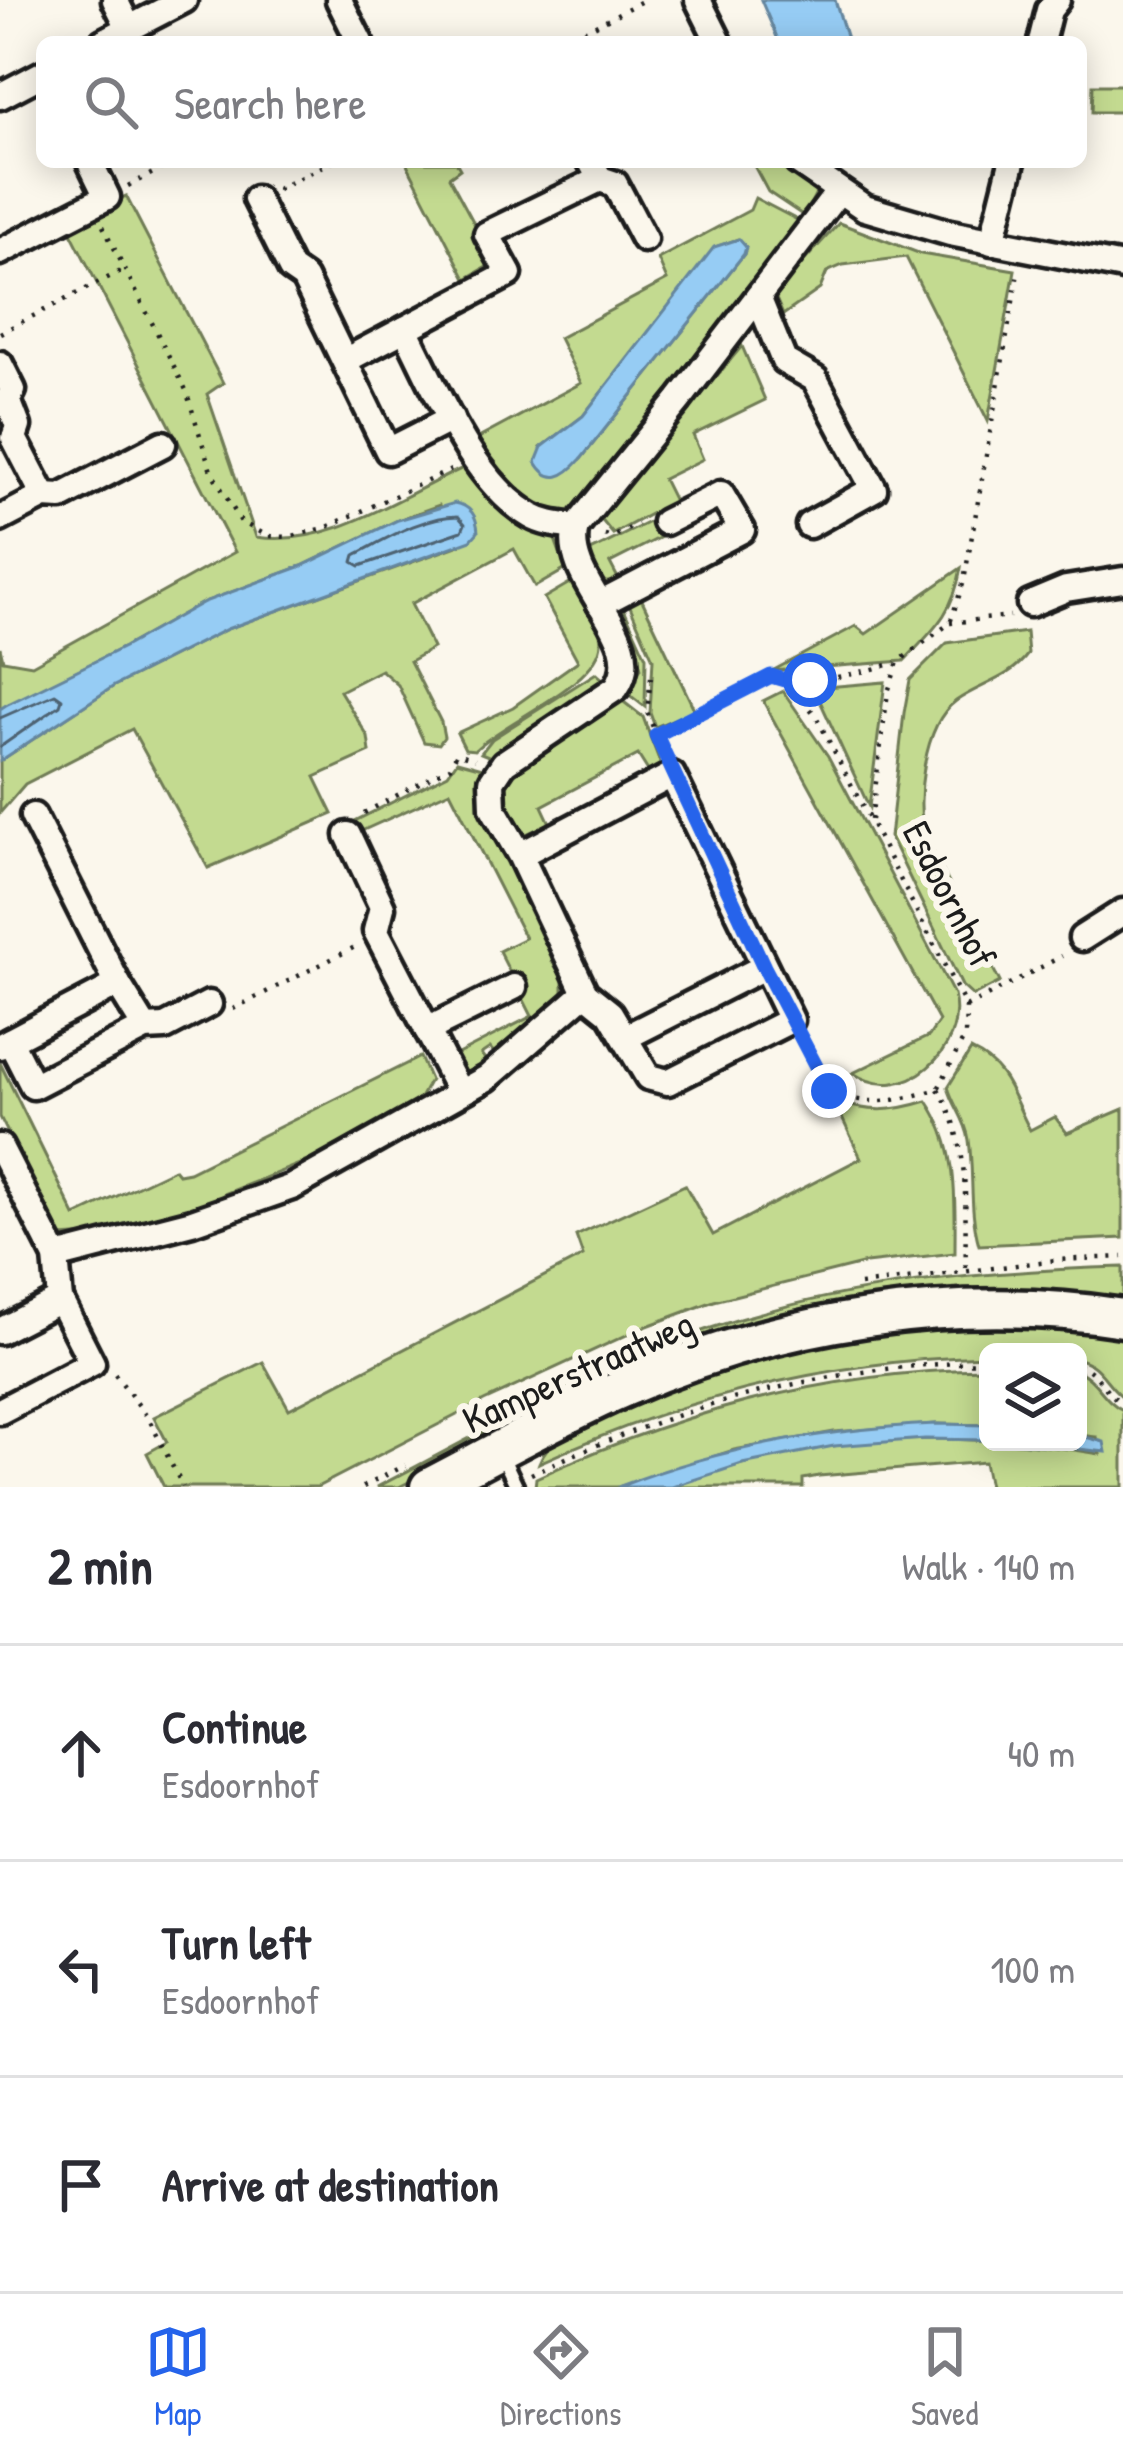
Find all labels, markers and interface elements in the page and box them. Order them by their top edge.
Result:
search box [36,36,1087,168]
icon: search [78,69,144,135]
text: Search here [174,72,366,133]
route start [783,653,837,707]
street label: Esdoornhof [891,812,1010,976]
route end [802,1064,856,1118]
street label: Kamperstraatweg [454,1296,702,1445]
map controls [979,1343,1087,1451]
button: layers [979,1343,1087,1451]
text: 2 min [48,1531,153,1600]
text: Walk · 140 m [902,1539,1075,1592]
text: Continue [162,1696,307,1757]
icon: ahead [48,1720,114,1786]
text: 40 m [1007,1726,1075,1779]
text: Esdoornhof [162,1757,320,1810]
text: Turn left [162,1912,311,1973]
icon: left [48,1936,114,2002]
text: 100 m [990,1942,1075,1995]
text: Esdoornhof [162,1973,320,2026]
icon: arrive [48,2152,114,2218]
text: Arrive at destination [162,2154,499,2215]
tab: Map [145,2319,211,2435]
tab: Directions [500,2319,622,2435]
tab: Saved [911,2319,978,2435]

